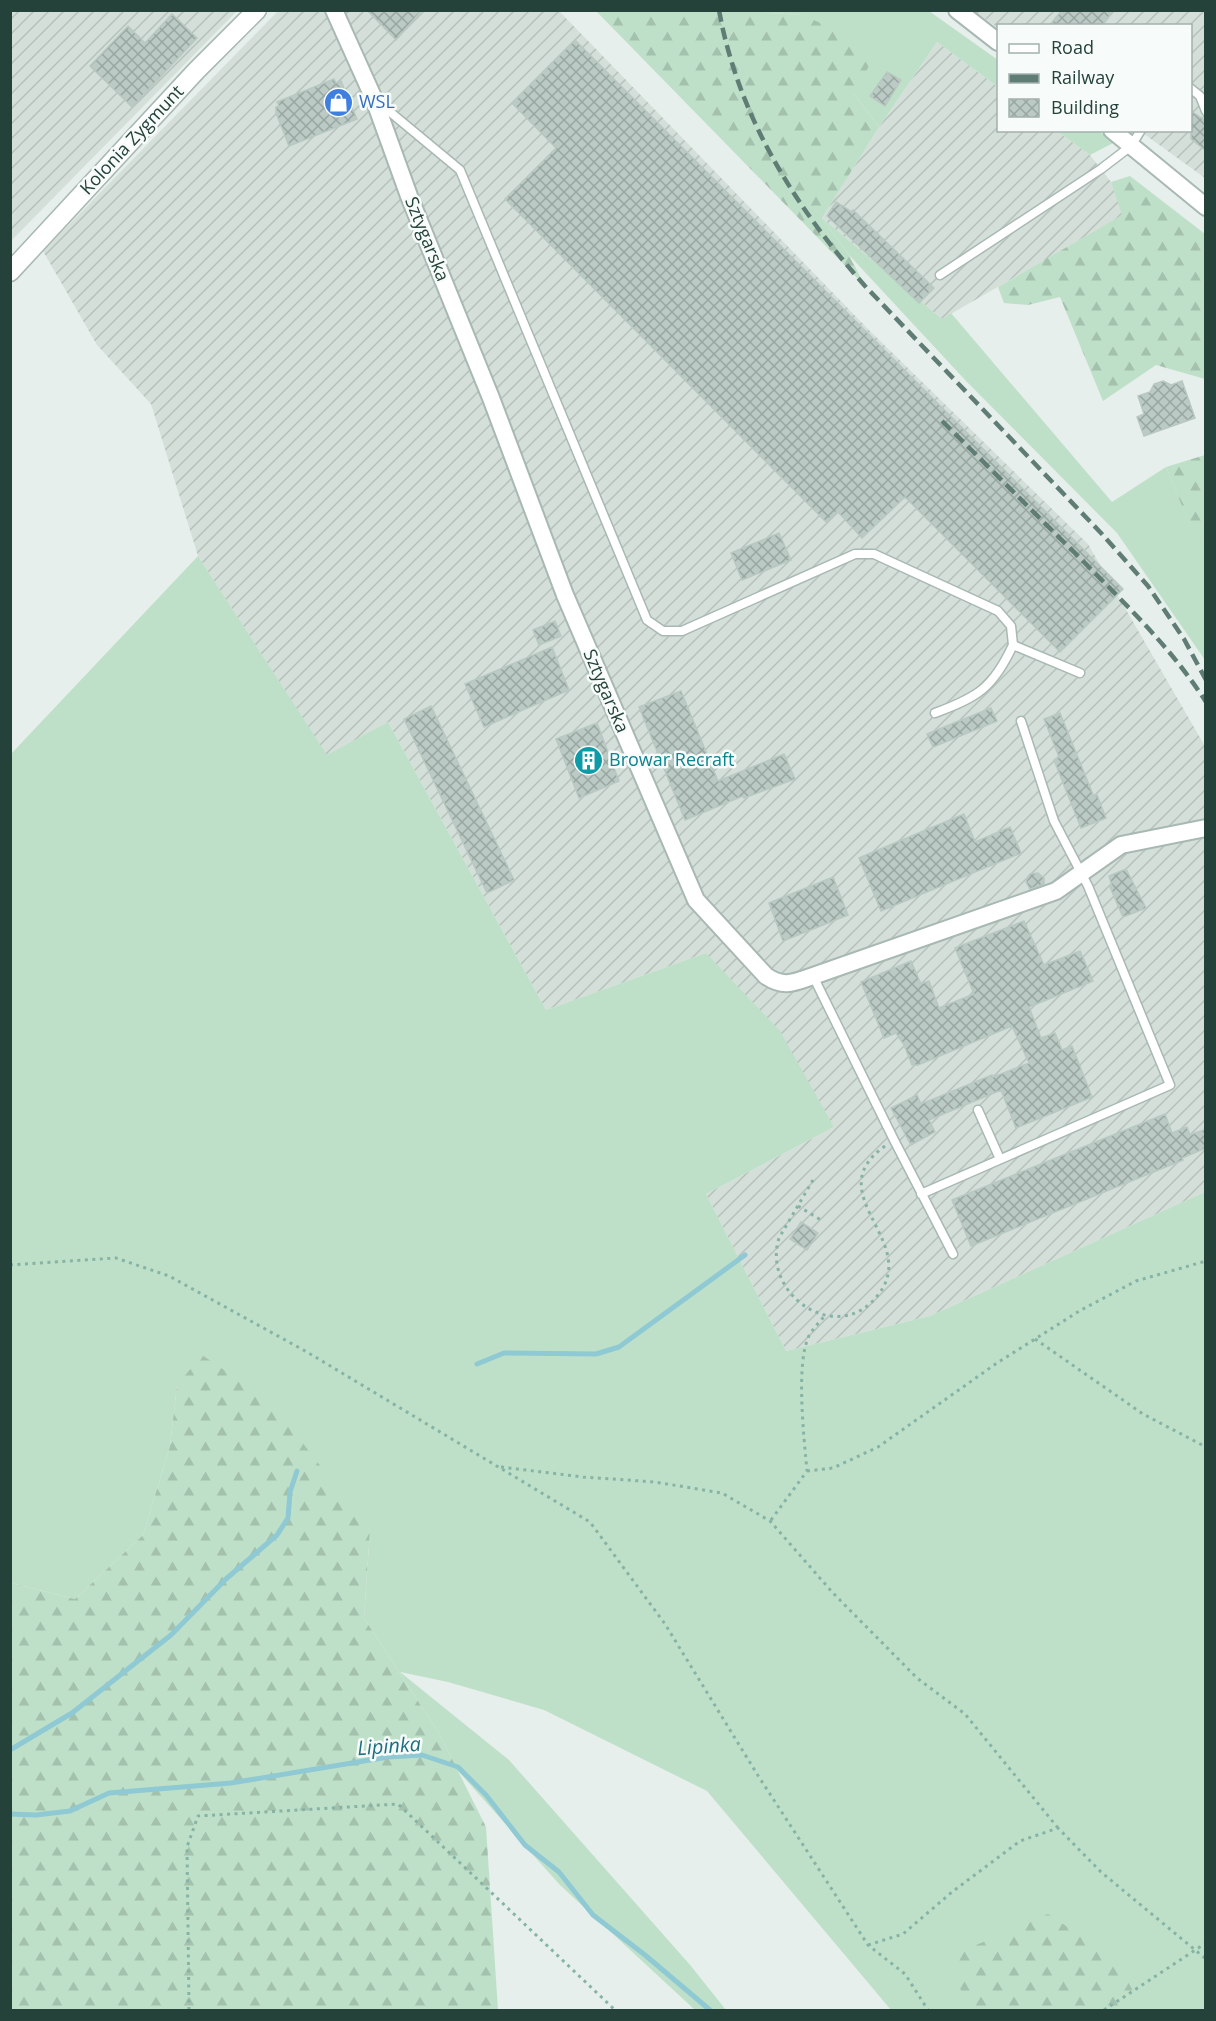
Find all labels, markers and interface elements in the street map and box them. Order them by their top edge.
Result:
legend [997,24,1192,132]
text: Road [1051,35,1094,59]
text: Railway [1051,65,1115,89]
street label: Kolonia Zygmunt [74,79,188,199]
shop icon: WSL [322,86,354,118]
place label: WSL [359,89,395,113]
text: Building [1051,95,1119,119]
street label: Sztygarska [400,193,456,284]
street label: Sztygarska [579,645,635,736]
building icon: Browar Recraft [572,744,604,776]
place label: Browar Recraft [609,747,734,771]
water label: Lipinka [356,1730,422,1761]

